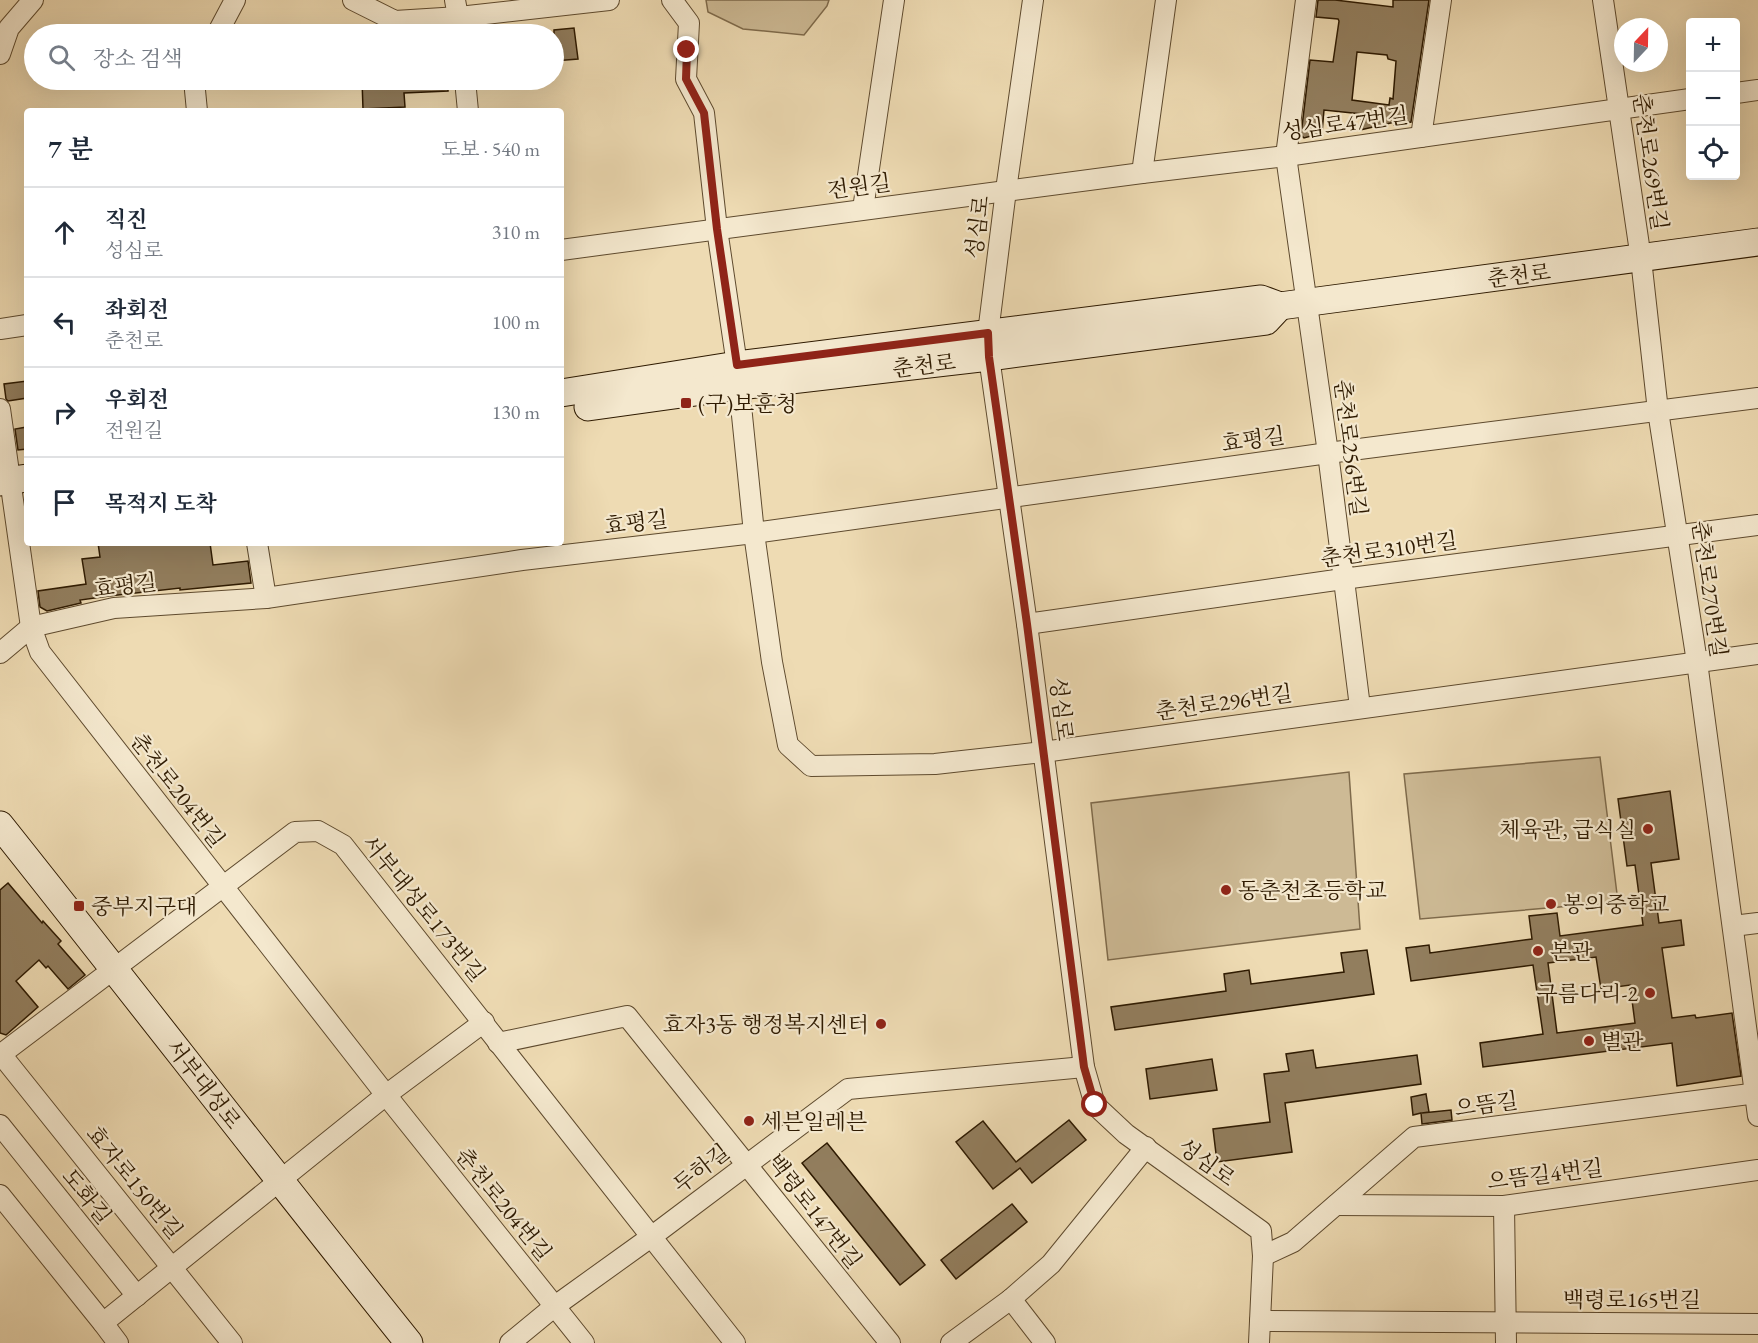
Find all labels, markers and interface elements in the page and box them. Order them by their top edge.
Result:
north arrow [1614,18,1668,72]
map controls [1686,18,1740,180]
button: + [1686,18,1740,72]
search box [24,24,564,90]
route end [673,36,699,62]
icon: search [45,41,78,74]
text: 장소 검색 [93,44,182,73]
button: − [1686,72,1740,126]
street label: 춘천로269번길 [1627,92,1674,232]
street label: 성심로47번길 [1280,100,1410,147]
button: locate [1686,126,1740,180]
text: 7 분 [48,132,93,166]
text: 도보 · 540 m [441,136,540,162]
street label: 전원길 [825,168,893,205]
street label: 성심로 [959,194,996,260]
text: 직진 [105,205,148,234]
icon: ahead [48,216,81,249]
text: 310 m [492,219,540,245]
text: 성심로 [105,237,163,263]
street label: 춘천로 [1486,257,1552,294]
text: 좌회전 [105,295,169,324]
icon: left [48,306,81,339]
text: 100 m [492,309,540,335]
text: 춘천로 [105,327,163,353]
street label: 춘천로 [891,347,957,384]
street label: 춘천로256번길 [1328,378,1373,518]
text: 우회전 [105,385,169,414]
place label: (구)보훈청 [698,389,797,418]
icon: right [48,396,81,429]
marker: (구)보훈청 [679,396,693,410]
text: 130 m [492,399,540,425]
text: 전원길 [105,417,163,443]
street label: 효평길 [1219,421,1287,458]
icon: arrive [48,486,81,519]
text: 목적지 도착 [105,489,216,518]
street label: 효평길 [603,504,669,541]
street label: 춘천로270번길 [1686,519,1733,659]
street label: 춘천로310번길 [1319,526,1459,573]
street label: 효평길 [92,567,158,604]
street label: 성심로 [1043,676,1080,742]
street label: 춘천로296번길 [1154,679,1294,726]
street label: 춘천로204번길 [124,727,231,854]
place label: 체육관, 급식실 [1499,815,1636,844]
marker: 체육관, 급식실 [1641,822,1655,836]
street label: 서부대성로173번길 [356,829,492,988]
place label: 동춘천초등학교 [1238,876,1387,905]
marker: 동춘천초등학교 [1219,883,1233,897]
place label: 봉의중학교 [1563,890,1669,919]
place label: 중부지구대 [91,892,197,921]
marker: 봉의중학교 [1544,897,1558,911]
marker: 중부지구대 [72,899,86,913]
place label: 본관 [1550,937,1593,966]
marker: 본관 [1531,944,1545,958]
place label: 구름다리-2 [1536,979,1638,1008]
marker: 구름다리-2 [1643,986,1657,1000]
place label: 효자3동 행정복지센터 [663,1010,869,1039]
marker: 효자3동 행정복지센터 [874,1017,888,1031]
place label: 별관 [1601,1027,1644,1056]
street label: 서부대성로 [159,1034,248,1135]
marker: 별관 [1582,1034,1596,1048]
street label: 으뜸길 [1452,1086,1520,1123]
route start [1081,1091,1107,1117]
place label: 세븐일레븐 [761,1107,867,1136]
marker: 세븐일레븐 [742,1114,756,1128]
street label: 효자로150번길 [80,1120,189,1245]
street label: 성심로 [1172,1132,1241,1193]
street label: 두하길 [667,1137,735,1199]
street label: 춘천로204번길 [449,1142,558,1267]
street label: 백령로147번길 [761,1148,868,1275]
street label: 으뜸길4번길 [1485,1153,1605,1196]
street label: 도화길 [55,1162,118,1230]
street label: 백령로165번길 [1563,1285,1701,1314]

